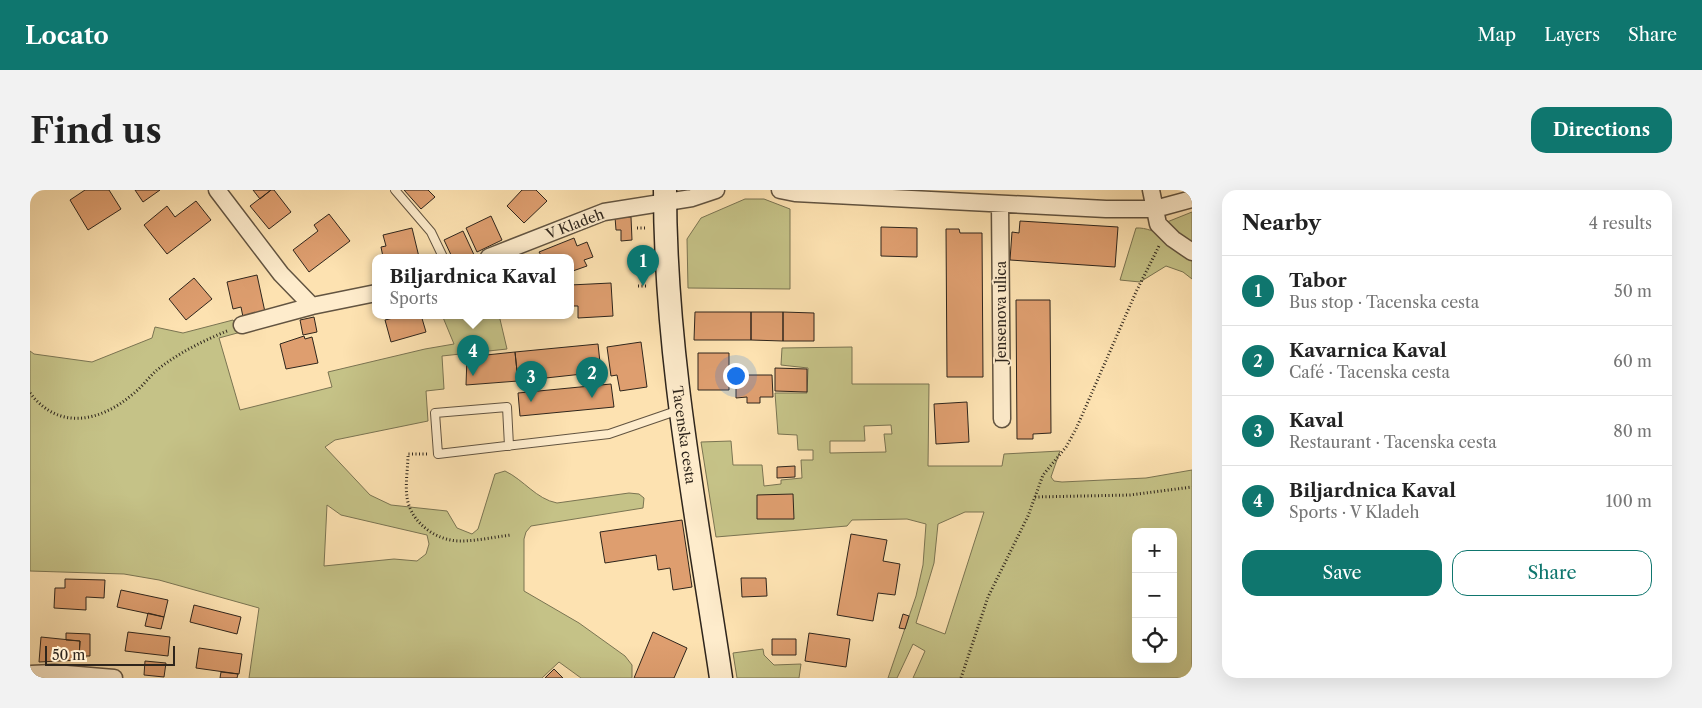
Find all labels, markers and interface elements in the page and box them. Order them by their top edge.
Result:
text: Locato [25,21,109,50]
text: Map [1478,24,1516,46]
text: Layers [1544,24,1600,46]
text: Share [1628,24,1677,46]
button: Directions [1531,107,1672,153]
text: Find us [30,109,162,152]
street label: V Kladeh [542,205,607,244]
text: Nearby [1242,210,1321,235]
text: 4 results [1589,213,1652,233]
pin: 1 [627,245,659,286]
popup [372,254,574,319]
street label: Jensenova ulica [992,260,1010,365]
text: Biljardnica Kaval [389,265,557,288]
text: Tabor [1289,269,1347,292]
text: 1 [1254,281,1262,301]
text: 50 m [1614,281,1652,301]
text: Sports [389,288,438,308]
text: Bus stop · Tacenska cesta [1289,292,1479,312]
pin: 4 [457,335,489,376]
text: Kavarnica Kaval [1289,339,1447,362]
text: 2 [1253,351,1263,371]
text: 60 m [1613,351,1652,371]
pin: 2 [576,357,608,398]
pin: 3 [515,361,547,402]
text: Café · Tacenska cesta [1289,362,1450,382]
your location [723,363,749,389]
street label: Tacenska cesta [668,385,700,486]
text: Kaval [1289,409,1344,432]
text: 3 [1253,421,1263,441]
text: 80 m [1613,421,1652,441]
text: Restaurant · Tacenska cesta [1289,432,1497,452]
text: Biljardnica Kaval [1289,479,1456,502]
text: 4 [1253,491,1263,511]
text: 100 m [1606,491,1652,511]
text: Sports · V Kladeh [1289,502,1420,522]
map controls [1132,528,1177,663]
button: + [1132,528,1177,573]
button: Save [1242,550,1442,596]
button: Share [1452,550,1652,596]
button: − [1132,573,1177,618]
button: locate [1132,618,1177,663]
scale bar [45,643,175,666]
text: 50 m [52,646,85,664]

